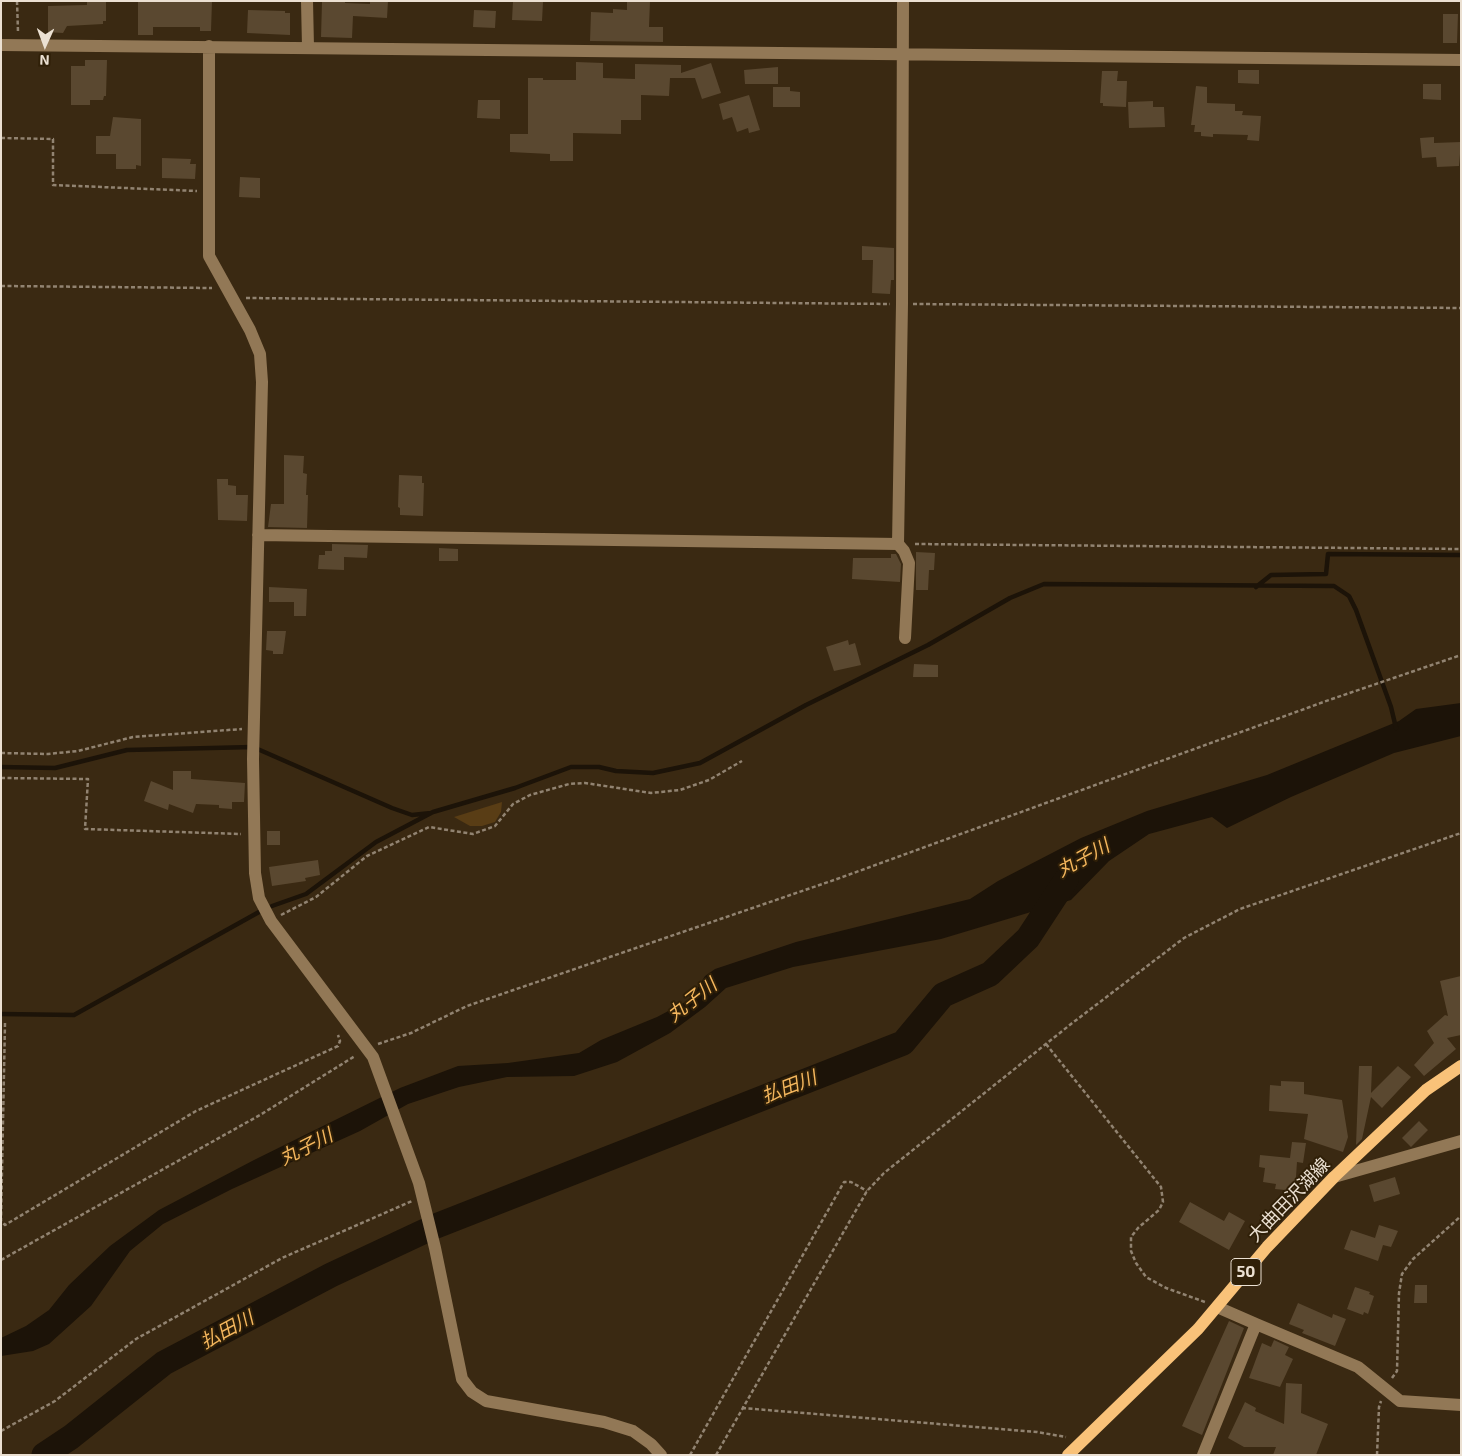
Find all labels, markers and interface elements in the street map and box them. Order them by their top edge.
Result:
north arrow [20,20,70,70]
text: N [39,52,50,69]
water label: 丸子川 [1053,834,1113,882]
water label: 丸子川 [663,973,721,1027]
water label: 払田川 [758,1066,820,1108]
water label: 丸子川 [275,1124,337,1170]
street label: 大曲田沢湖線 [1244,1154,1334,1246]
road number: 50 [1231,1258,1261,1286]
water label: 払田川 [196,1307,258,1353]

